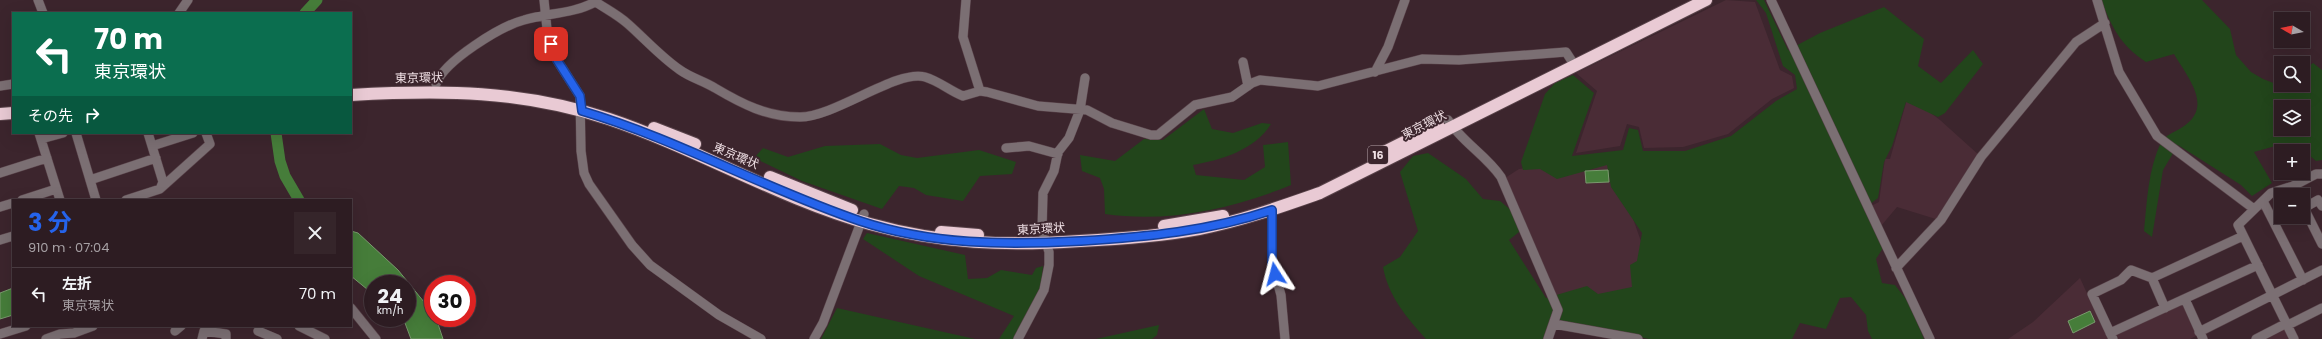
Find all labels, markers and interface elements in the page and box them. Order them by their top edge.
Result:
north arrow [2274,12,2310,48]
map controls [2274,12,2310,224]
text: 70 m [94,20,163,59]
pin [534,27,568,61]
icon: left [28,28,80,80]
icon: arrive [540,33,562,55]
button: search [2274,56,2310,92]
text: 東京環状 [94,59,166,84]
street label: 東京環状 [395,69,443,86]
button: layers [2274,100,2310,136]
icon: right [81,104,103,126]
text: その先 [28,105,73,126]
street label: 東京環状 [1399,106,1449,143]
street label: 東京環状 [711,138,762,173]
button: + [2274,144,2310,180]
road number: 16 [1368,146,1388,164]
button: − [2274,188,2310,224]
text: 3 分 [28,206,72,239]
button: close [294,212,336,254]
street label: 東京環状 [1017,219,1065,238]
text: 910 m · 07:04 [28,238,109,257]
position arrow [1254,253,1296,295]
text: 左折 [62,273,92,294]
speed limit sign: 30 [424,275,476,327]
text: 24 [378,282,402,310]
icon: left [28,283,50,305]
text: 70 m [299,283,336,304]
text: 東京環状 [62,296,114,315]
text: km/h [377,303,403,318]

